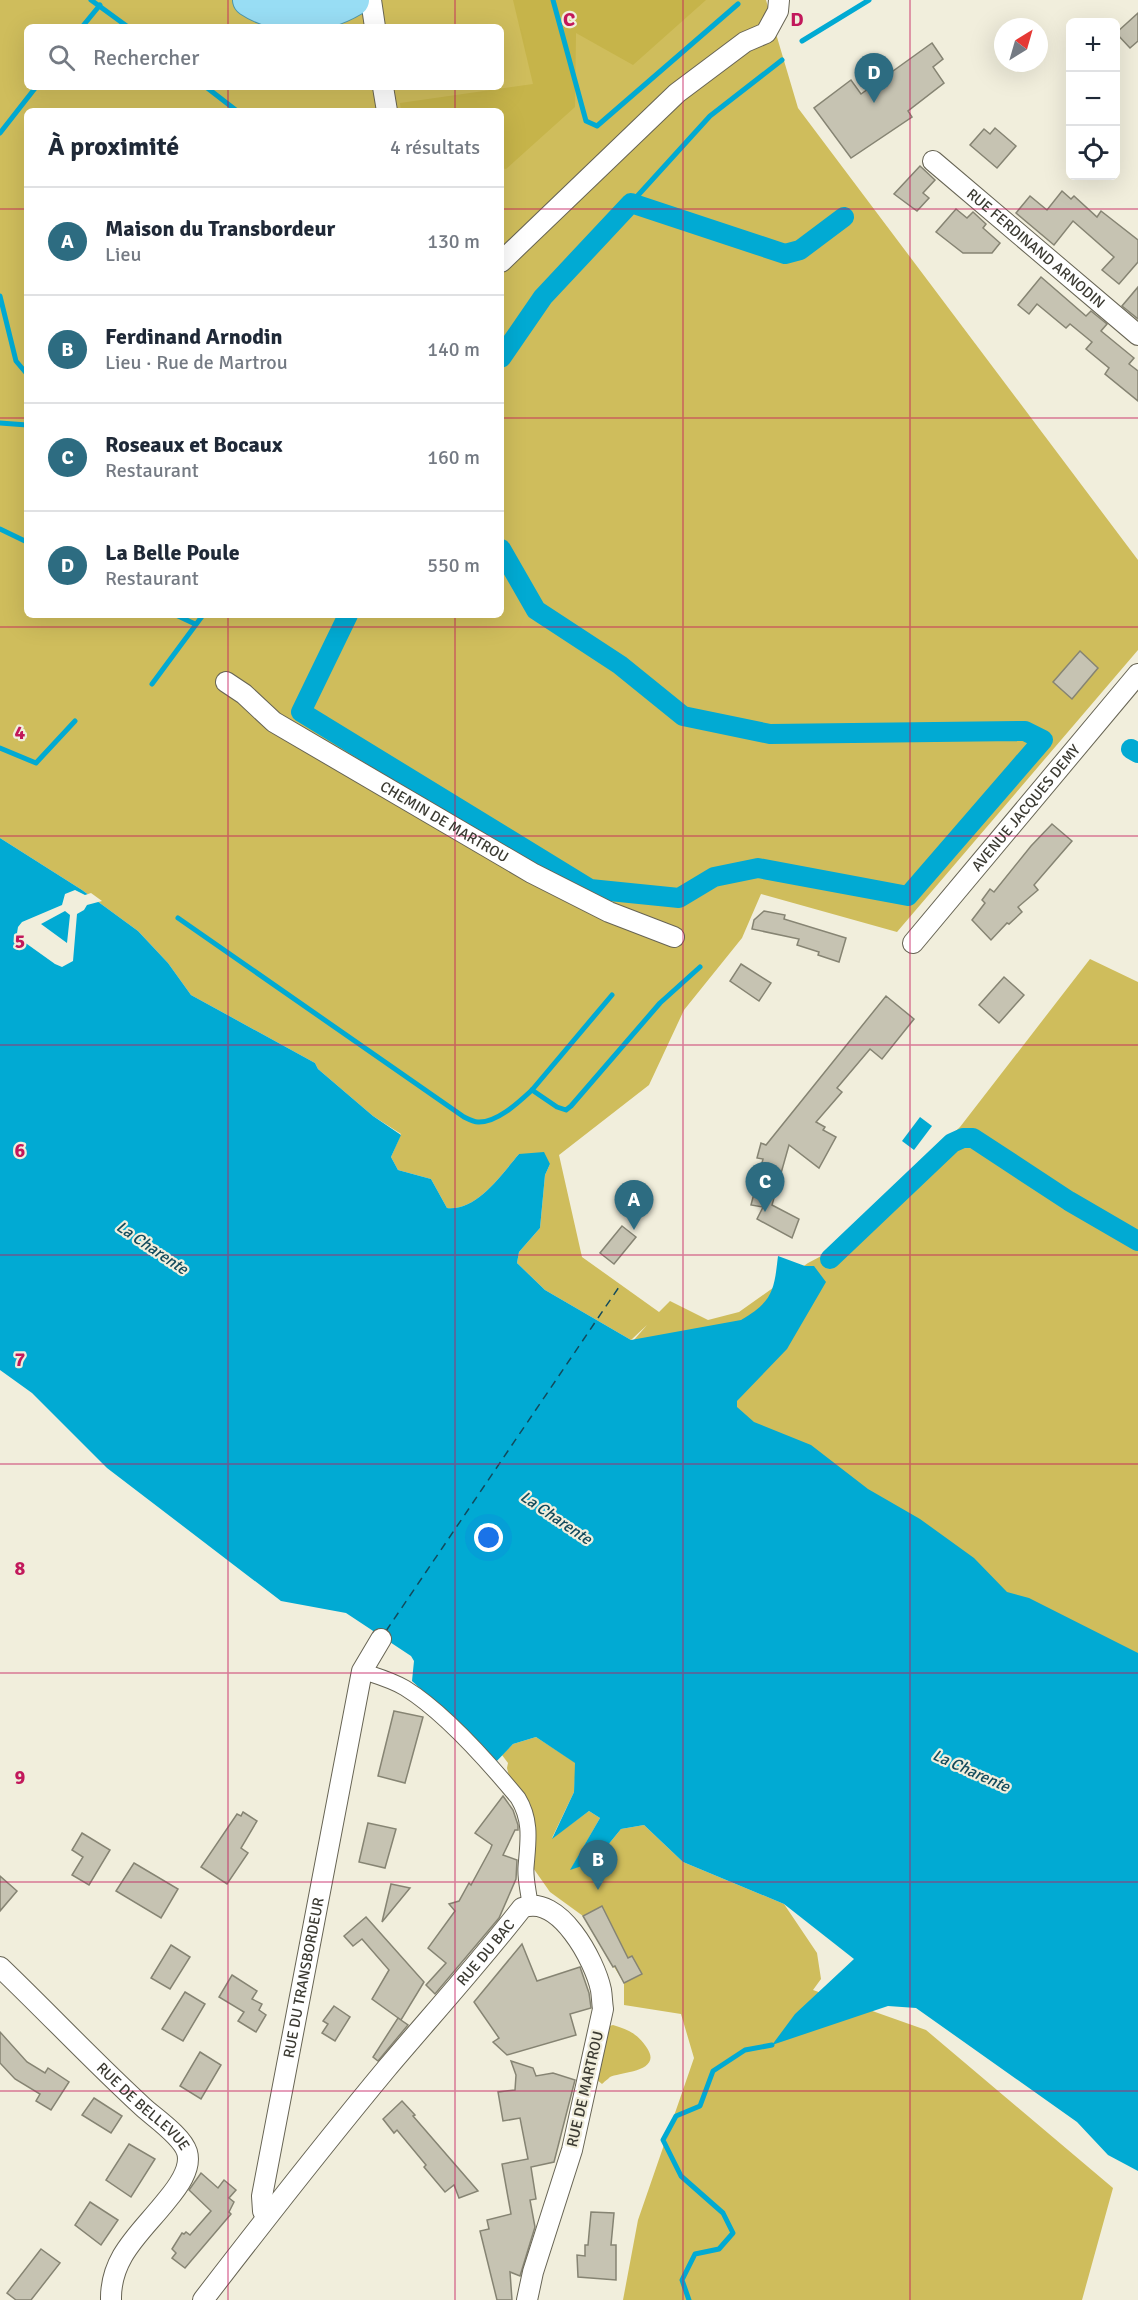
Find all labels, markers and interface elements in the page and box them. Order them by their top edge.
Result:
text: C [563,7,575,32]
text: D [790,7,804,32]
north arrow [994,18,1048,72]
map controls [1066,18,1120,180]
button: + [1066,18,1120,72]
search box [24,24,504,90]
icon: search [45,41,78,74]
text: Rechercher [93,44,199,71]
pin: D [854,54,894,103]
button: − [1066,72,1120,126]
button: locate [1066,126,1120,180]
text: À proximité [48,131,179,163]
text: 4 résultats [390,135,480,160]
street label: RUE FERDINAND ARNODIN [963,185,1109,312]
text: Maison du Transbordeur [105,215,335,242]
text: A [61,229,74,254]
text: 130 m [427,229,480,254]
text: Lieu [105,242,141,267]
text: Ferdinand Arnodin [105,323,283,350]
text: B [61,337,74,362]
text: 140 m [427,337,480,362]
text: Lieu · Rue de Martrou [105,350,288,375]
text: Roseaux et Bocaux [105,431,283,458]
text: C [61,445,74,470]
text: 160 m [427,445,480,470]
text: Restaurant [105,458,199,483]
text: La Belle Poule [105,539,240,566]
text: D [61,553,74,578]
text: 550 m [427,553,480,578]
text: Restaurant [105,566,199,591]
text: 4 [15,720,26,745]
street label: AVENUE JACQUES DEMY [968,741,1084,875]
street label: CHEMIN DE MARTROU [377,777,512,866]
text: 5 [15,929,25,954]
text: 6 [15,1138,26,1163]
pin: C [746,1162,784,1212]
pin: A [614,1180,654,1230]
water label: La Charente [112,1217,192,1280]
text: 7 [15,1347,26,1372]
water label: La Charente [516,1487,596,1550]
your location [474,1523,503,1552]
text: 8 [15,1556,26,1581]
water label: La Charente [929,1745,1013,1797]
text: 9 [15,1765,26,1790]
pin: B [578,1840,618,1890]
street label: RUE DU TRANSBORDEUR [279,1896,328,2059]
street label: RUE DU BAC [453,1916,518,1989]
street label: RUE DE MARTROU [563,2029,607,2149]
street label: RUE DE BELLEVUE [93,2059,194,2154]

